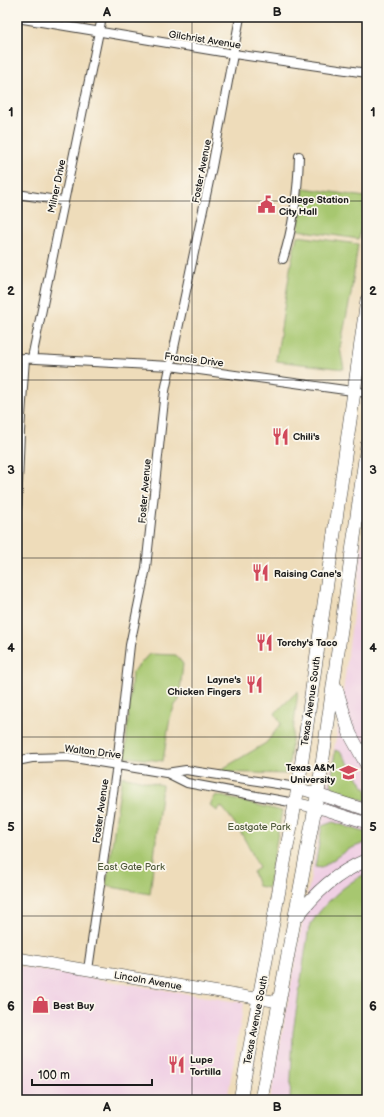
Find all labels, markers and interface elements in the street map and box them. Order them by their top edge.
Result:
text: A [102,4,111,20]
text: B [272,4,282,20]
street label: Gilchrist Avenue [168,28,242,52]
text: 1 [8,104,14,120]
text: 1 [370,104,376,120]
street label: Foster Avenue [190,138,214,204]
street label: Milner Drive [45,158,69,214]
place label: College Station City Hall [279,194,349,218]
public building icon: College Station City Hall [256,195,276,215]
text: 2 [7,283,15,299]
text: 2 [369,283,377,299]
street label: Francis Drive [164,350,224,370]
restaurant icon: Chili's [270,426,290,446]
place label: Chili's [293,431,320,443]
street label: Foster Avenue [136,458,154,524]
text: 3 [7,462,15,478]
text: 3 [369,462,377,478]
restaurant icon: Raising Cane's [251,563,271,583]
place label: Raising Cane's [274,568,341,580]
restaurant icon: Torchy's Taco [254,632,274,652]
place label: Torchy's Taco [277,637,338,649]
text: 4 [7,640,15,656]
text: 4 [369,640,377,656]
street label: Texas Avenue South [299,655,323,747]
place label: Layne's Chicken Fingers [167,674,241,698]
restaurant icon: Layne's Chicken Fingers [244,675,264,695]
street label: Walton Drive [64,743,122,761]
place label: Texas A&M University [286,762,335,786]
school or university icon: Texas A&M University [338,763,358,783]
street label: Foster Avenue [91,778,111,844]
text: 5 [7,819,15,835]
text: 5 [369,819,377,835]
park label: Eastgate Park [228,821,291,833]
park label: East Gate Park [97,861,165,873]
street label: Lincoln Avenue [113,969,183,993]
street label: Texas Avenue South [241,974,271,1066]
shop icon: Best Buy [30,995,50,1015]
text: 6 [7,998,15,1014]
text: 6 [369,998,377,1014]
place label: Best Buy [53,1000,94,1012]
place label: Lupe Tortilla [190,1054,221,1078]
restaurant icon: Lupe Tortilla [167,1055,187,1075]
scale bar [32,1061,152,1087]
text: 100 m [38,1068,70,1083]
text: A [102,1099,111,1115]
text: B [272,1099,282,1115]

